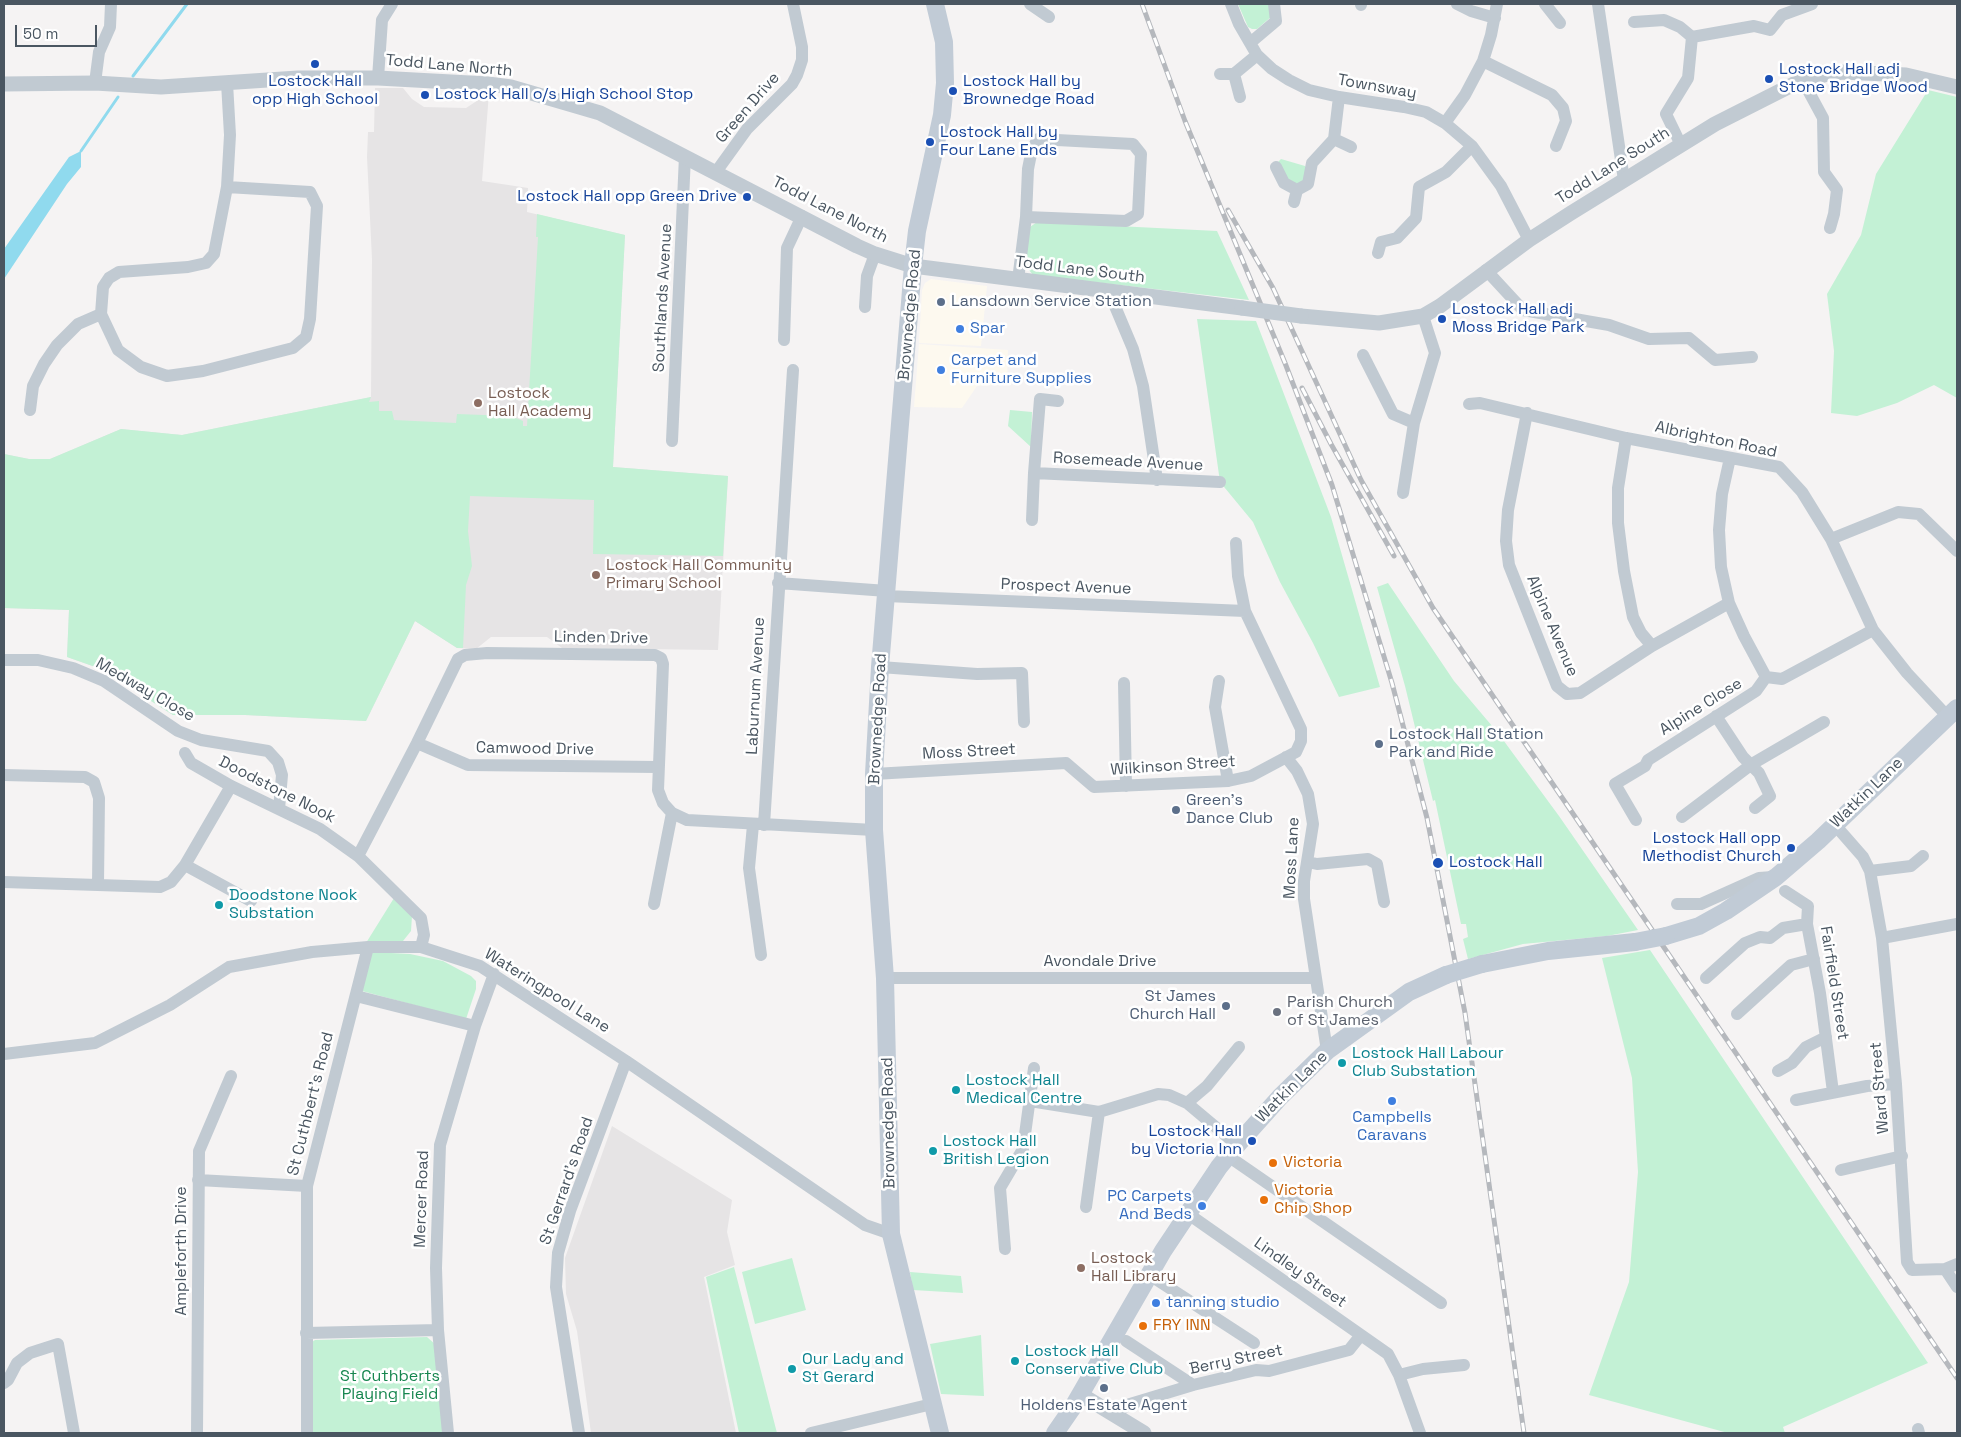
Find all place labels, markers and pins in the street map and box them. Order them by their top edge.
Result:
marker: Lostock Hall opp High School [309,58,321,70]
place label: Lostock Hall adj Stone Bridge Wood [1779,60,1928,98]
place label: Lostock Hall opp High School [252,72,378,110]
place label: Lostock Hall by Brownedge Road [963,72,1095,110]
marker: Lostock Hall adj Stone Bridge Wood [1763,73,1775,85]
place label: Lostock Hall o/s High School Stop [435,85,693,105]
marker: Lostock Hall by Brownedge Road [947,85,959,97]
marker: Lostock Hall o/s High School Stop [419,89,431,101]
place label: Lostock Hall by Four Lane Ends [940,123,1058,161]
marker: Lostock Hall by Four Lane Ends [924,136,936,148]
place label: Lostock Hall opp Green Drive [517,187,737,207]
marker: Lostock Hall opp Green Drive [741,191,753,203]
place label: Lansdown Service Station [951,292,1152,312]
marker: Lansdown Service Station [935,296,947,308]
place label: Lostock Hall adj Moss Bridge Park [1452,300,1585,338]
marker: Lostock Hall adj Moss Bridge Park [1436,313,1448,325]
place label: Spar [970,319,1005,339]
marker: Spar [954,323,966,335]
place label: Carpet and Furniture Supplies [951,351,1092,389]
marker: Carpet and Furniture Supplies [935,364,947,376]
place label: Lostock Hall Academy [488,384,591,422]
marker: Lostock Hall Academy [472,397,484,409]
place label: Lostock Hall Community Primary School [606,556,792,594]
marker: Lostock Hall Community Primary School [590,569,602,581]
place label: Lostock Hall Station Park and Ride [1389,725,1544,763]
marker: Lostock Hall Station Park and Ride [1373,738,1385,750]
place label: Green's Dance Club [1186,791,1273,829]
marker: Green's Dance Club [1170,804,1182,816]
place label: Lostock Hall opp Methodist Church [1642,829,1781,867]
marker: Lostock Hall opp Methodist Church [1785,842,1797,854]
place label: Lostock Hall [1449,853,1543,873]
marker: Lostock Hall [1431,856,1445,870]
place label: Doodstone Nook Substation [229,886,357,924]
marker: Doodstone Nook Substation [213,899,225,911]
place label: St James Church Hall [1129,987,1216,1025]
place label: Parish Church of St James [1287,993,1393,1031]
marker: St James Church Hall [1220,1000,1232,1012]
marker: Parish Church of St James [1271,1006,1283,1018]
place label: Lostock Hall Labour Club Substation [1352,1044,1504,1082]
marker: Lostock Hall Labour Club Substation [1336,1057,1348,1069]
place label: Lostock Hall Medical Centre [966,1071,1082,1109]
marker: Lostock Hall Medical Centre [950,1084,962,1096]
marker: Campbells Caravans [1386,1095,1398,1107]
place label: Campbells Caravans [1352,1108,1432,1146]
place label: Lostock Hall by Victoria Inn [1131,1122,1242,1160]
place label: Lostock Hall British Legion [943,1132,1049,1170]
marker: Lostock Hall by Victoria Inn [1246,1135,1258,1147]
marker: Lostock Hall British Legion [927,1145,939,1157]
place label: Victoria [1283,1153,1342,1173]
marker: Victoria [1267,1157,1279,1169]
place label: Victoria Chip Shop [1274,1181,1352,1219]
place label: PC Carpets And Beds [1107,1187,1192,1225]
marker: Victoria Chip Shop [1258,1194,1270,1206]
marker: PC Carpets And Beds [1196,1200,1208,1212]
place label: Lostock Hall Library [1091,1249,1176,1287]
marker: Lostock Hall Library [1075,1262,1087,1274]
place label: tanning studio [1166,1293,1280,1313]
marker: tanning studio [1150,1297,1162,1309]
place label: FRY INN [1153,1316,1211,1336]
marker: FRY INN [1137,1320,1149,1332]
place label: Lostock Hall Conservative Club [1025,1342,1163,1380]
place label: Our Lady and St Gerard [802,1350,904,1388]
marker: Lostock Hall Conservative Club [1009,1355,1021,1367]
marker: Our Lady and St Gerard [786,1363,798,1375]
marker: Holdens Estate Agent [1098,1382,1110,1394]
place label: Holdens Estate Agent [1020,1396,1188,1416]

